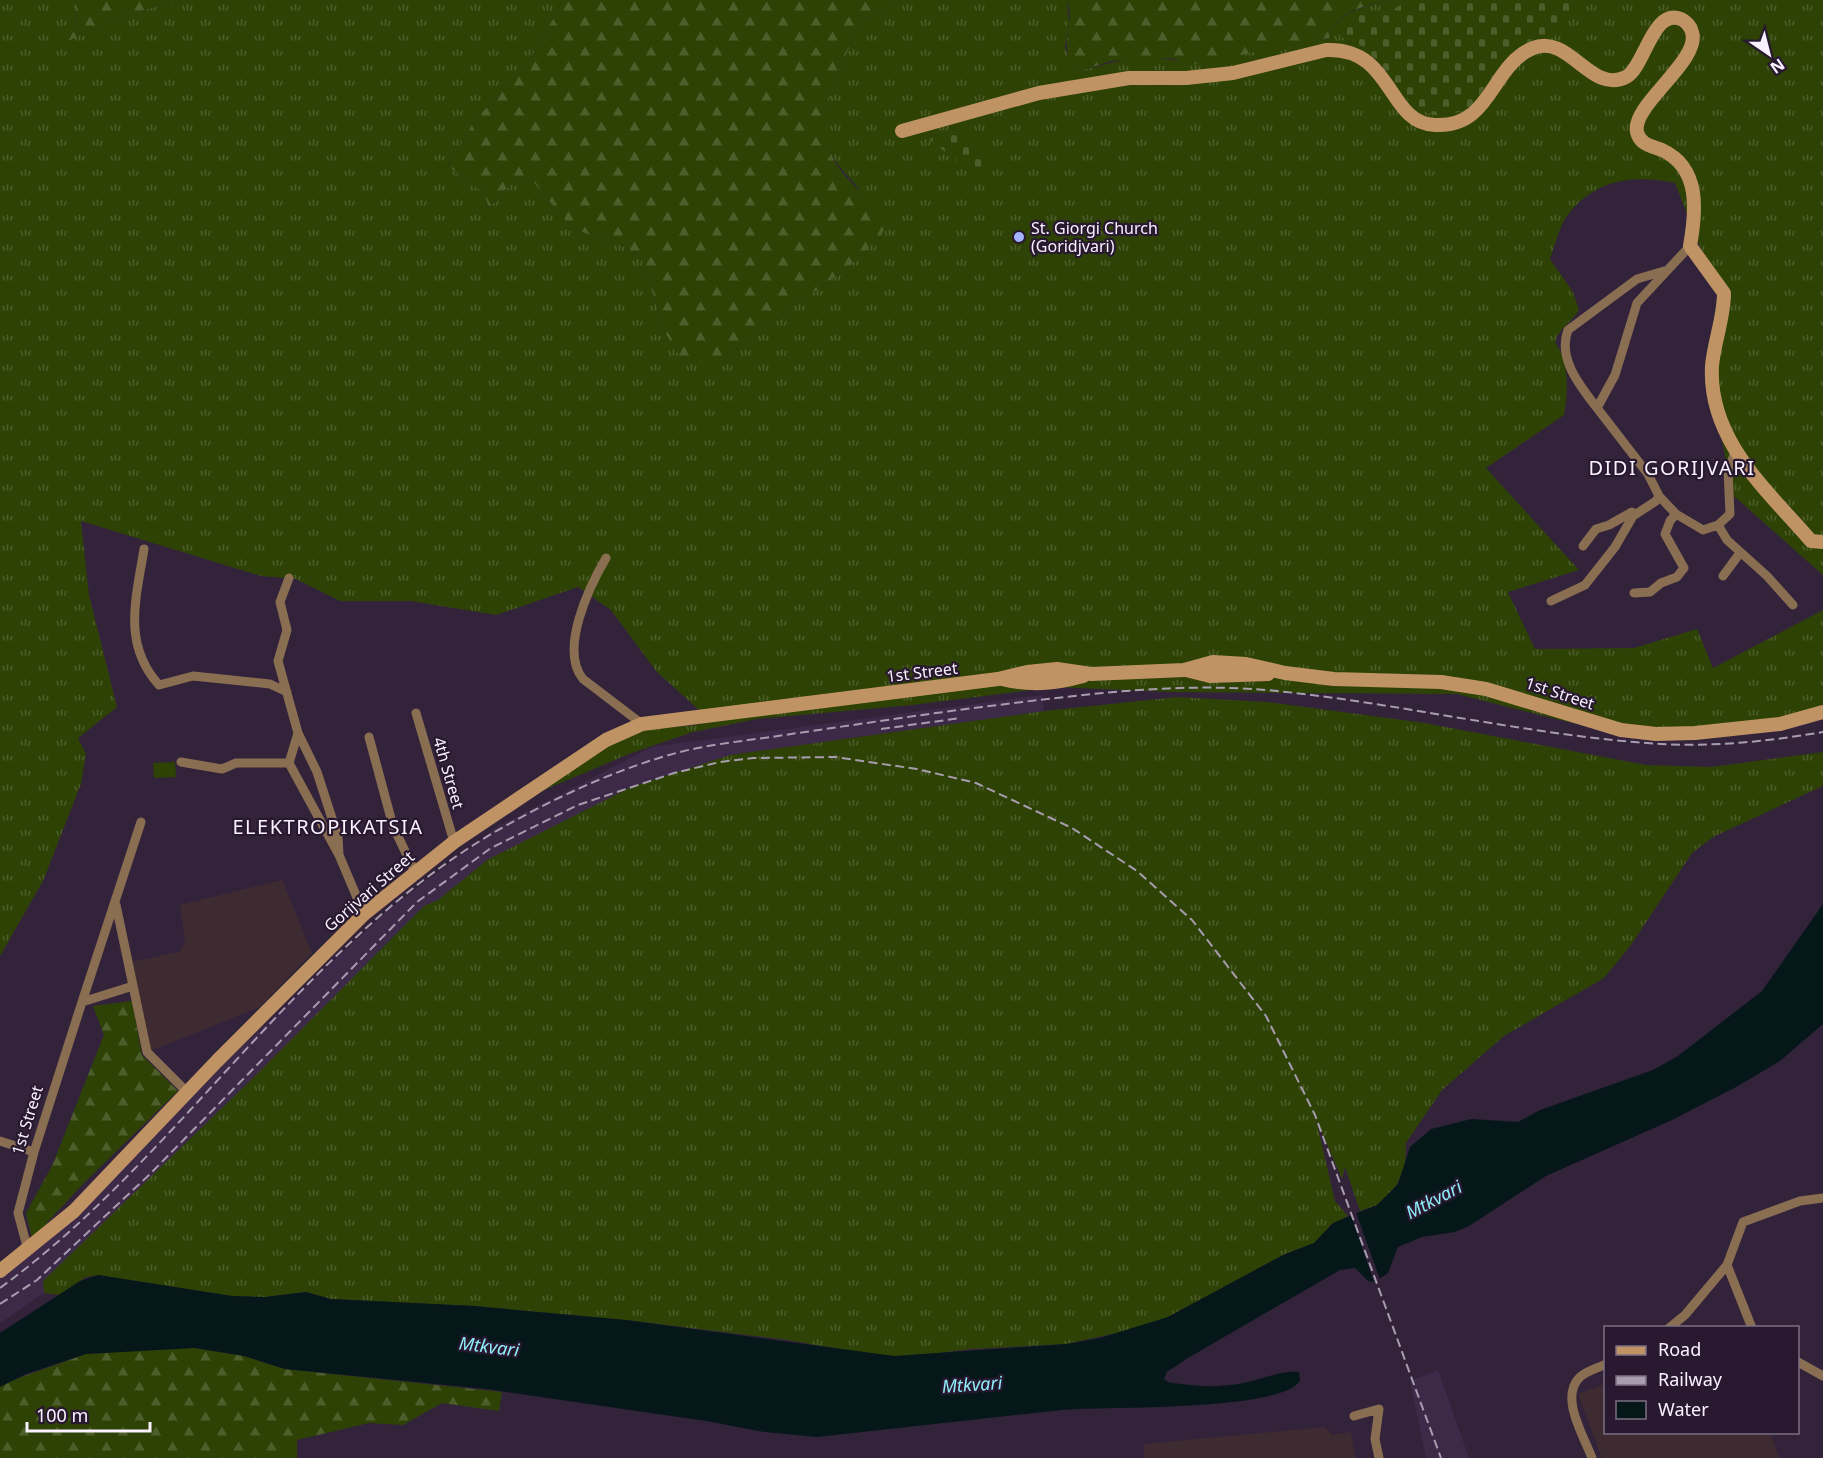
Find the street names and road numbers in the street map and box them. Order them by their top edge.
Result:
street label: 1st Street [885,657,959,687]
street label: 1st Street [1523,672,1598,715]
street label: 4th Street [428,735,470,812]
street label: Gorijvari Street [319,846,419,936]
street label: 1st Street [6,1082,48,1157]

